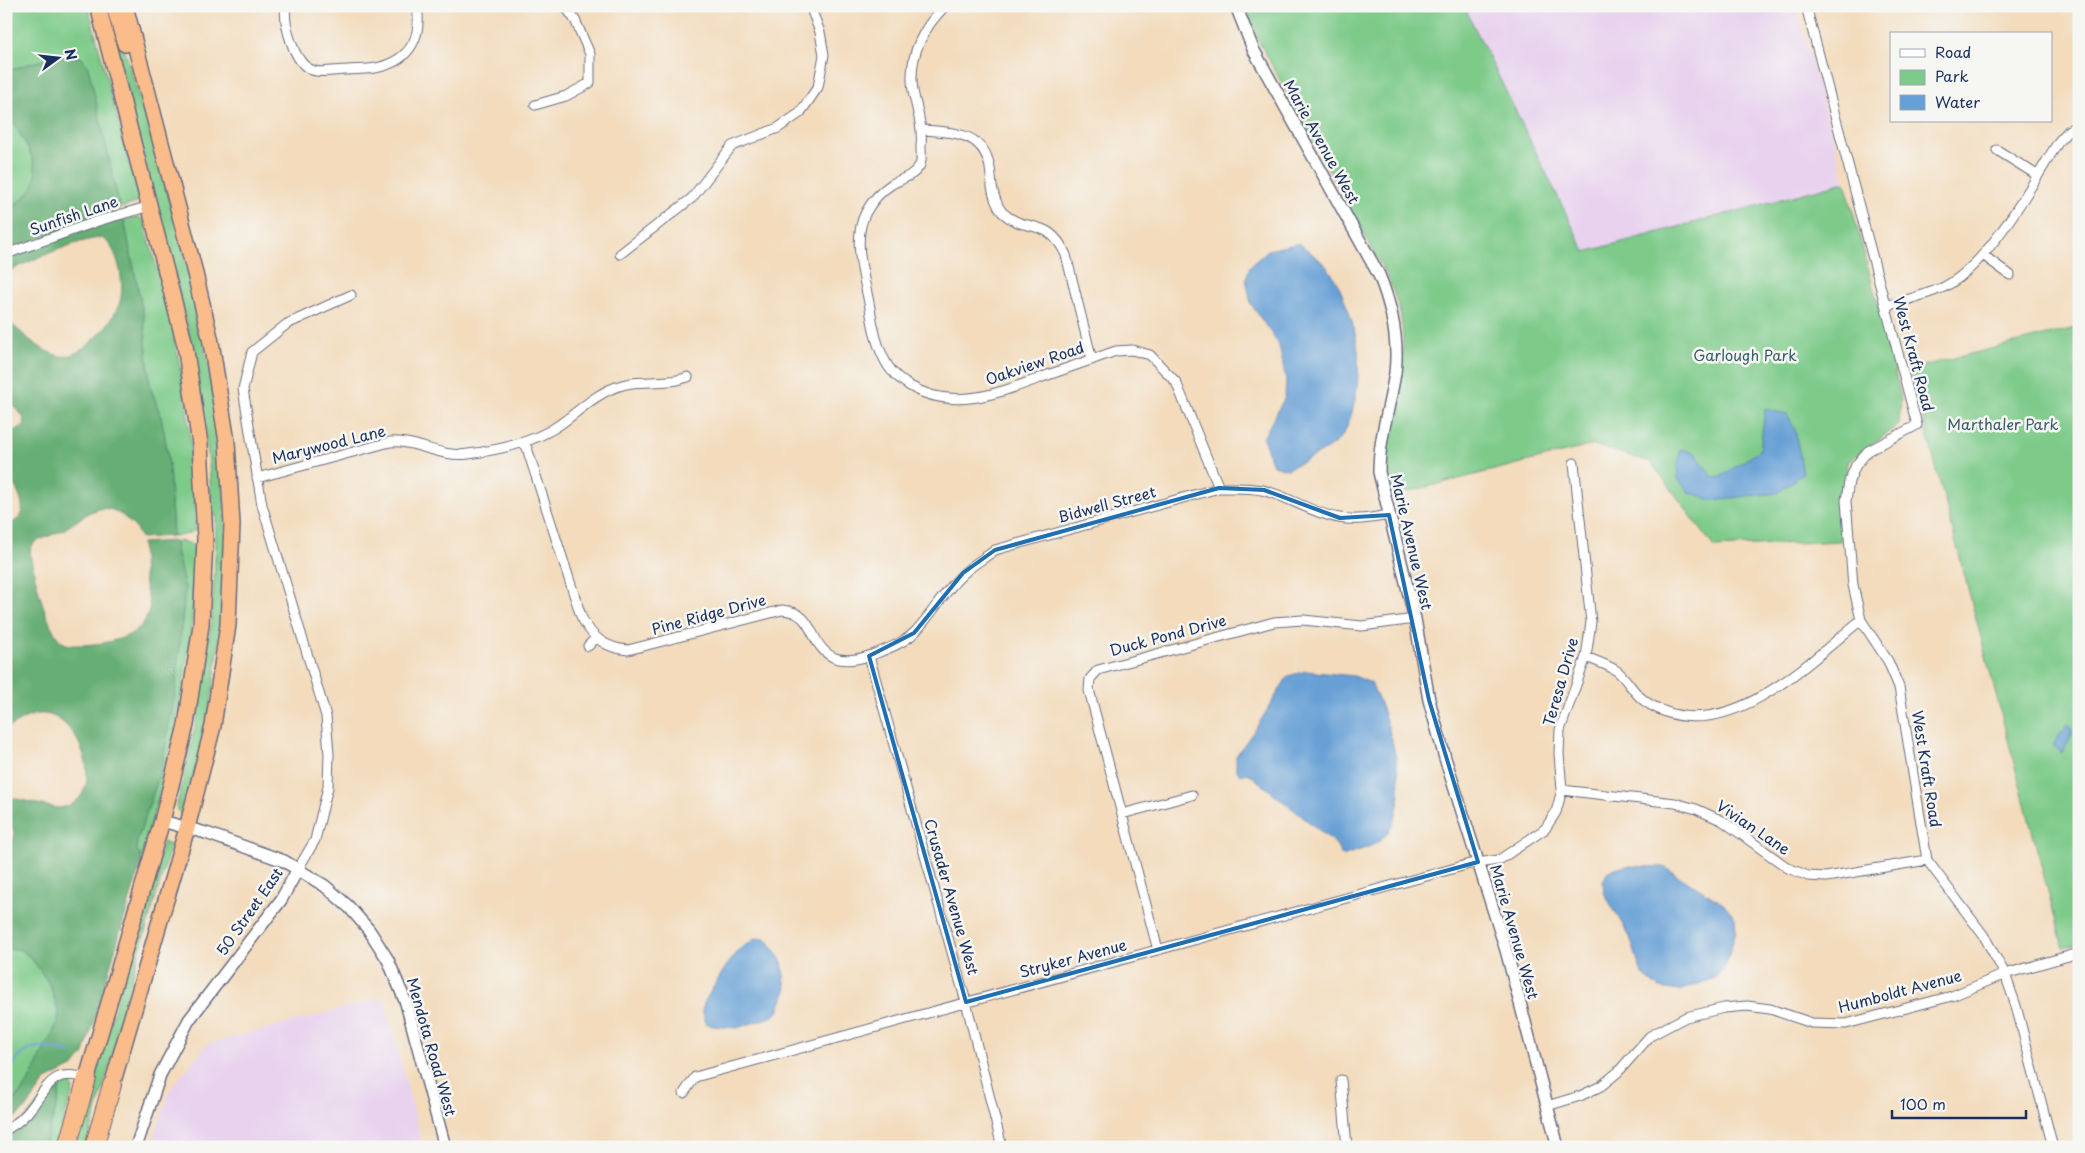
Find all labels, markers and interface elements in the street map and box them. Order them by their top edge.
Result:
north arrow [32,32,82,82]
legend [1890,32,2052,122]
text: Road [1935,40,1971,63]
text: N [59,46,83,63]
text: Park [1935,64,1969,87]
street label: Marie Avenue West [1279,75,1366,208]
text: Water [1935,90,1980,113]
street label: Sunfish Lane [26,189,121,240]
street label: West Kraft Road [1888,294,1941,414]
street label: Oakview Road [982,335,1087,390]
park label: Garlough Park [1693,343,1797,366]
park label: Marthaler Park [1947,412,2059,435]
street label: Marywood Lane [269,418,388,469]
street label: Marie Avenue West [1386,471,1439,612]
street label: Bidwell Street [1055,479,1158,528]
street label: Pine Ridge Drive [649,587,768,640]
street label: Duck Pond Drive [1107,608,1229,661]
street label: Teresa Drive [1536,635,1583,729]
street label: West Kraft Road [1907,709,1948,829]
street label: Vivian Lane [1712,794,1795,860]
street label: Crusader Avenue West [919,816,986,977]
street label: 50 Street East [210,862,288,960]
street label: Marie Avenue West [1485,862,1546,1002]
street label: Stryker Avenue [1016,932,1129,983]
street label: Humboldt Avenue [1835,963,1964,1018]
street label: Mendota Road West [402,974,463,1119]
scale bar [1892,1088,2026,1120]
text: 100 m [1900,1092,1946,1115]

